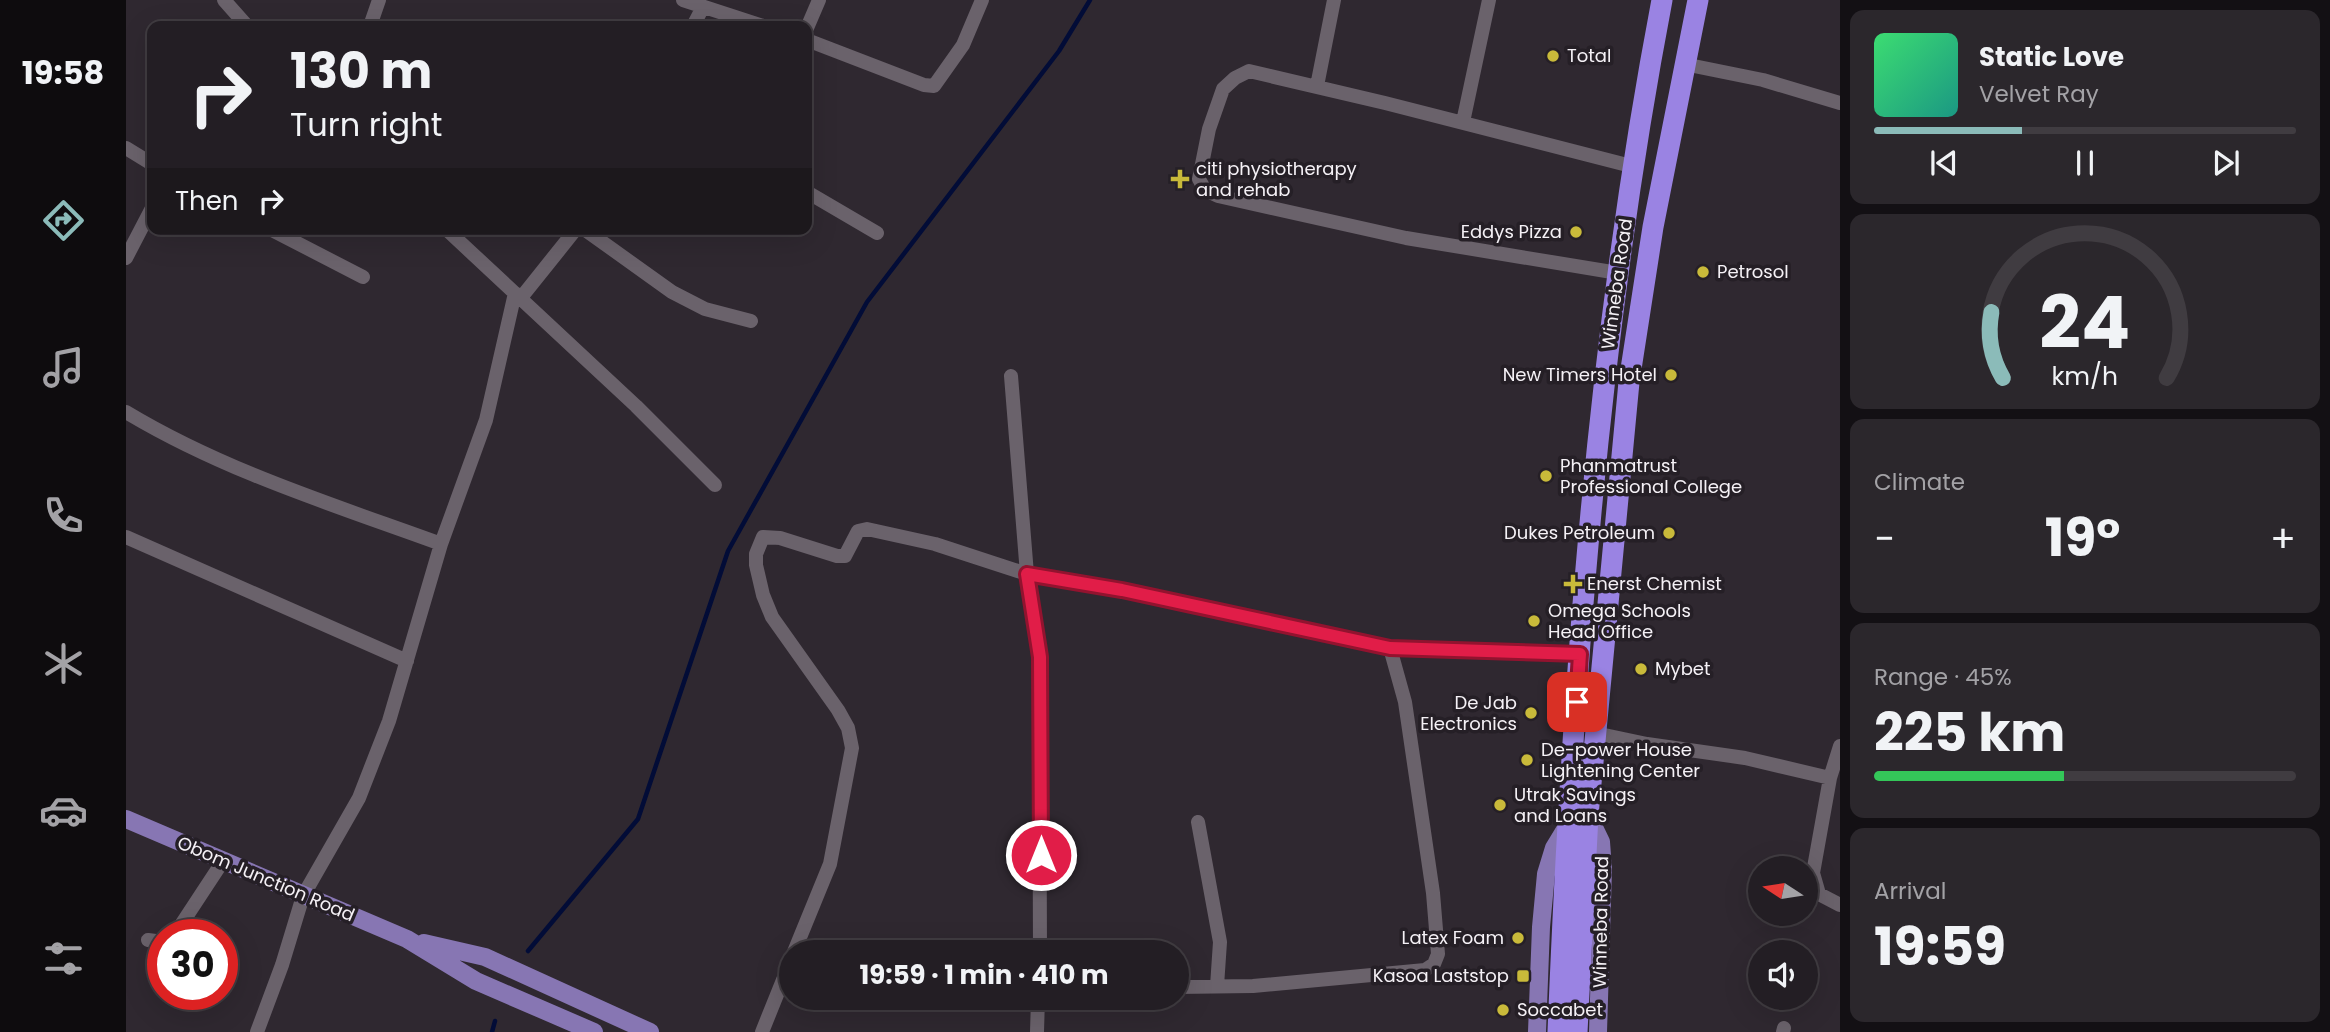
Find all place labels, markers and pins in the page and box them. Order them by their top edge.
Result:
place label: Total [1567,43,1611,68]
marker: Total [1545,48,1561,64]
place label: citi physiotherapy and rehab [1196,156,1357,202]
marker: citi physiotherapy and rehab [1170,169,1190,189]
place label: Eddys Pizza [1461,219,1562,244]
marker: Eddys Pizza [1568,224,1584,240]
place label: Petrosol [1717,259,1789,284]
marker: Petrosol [1695,264,1711,280]
place label: New Timers Hotel [1503,362,1657,387]
marker: New Timers Hotel [1663,367,1679,383]
place label: Phanmatrust Professional College [1560,453,1742,499]
marker: Phanmatrust Professional College [1538,468,1554,484]
place label: Dukes Petroleum [1504,520,1655,545]
marker: Dukes Petroleum [1661,525,1677,541]
place label: Enerst Chemist [1587,571,1722,596]
marker: Enerst Chemist [1565,576,1581,592]
place label: Omega Schools Head Office [1548,598,1691,644]
marker: Omega Schools Head Office [1526,613,1542,629]
place label: Mybet [1655,656,1711,681]
marker: Mybet [1633,661,1649,677]
pin [1547,672,1607,732]
place label: De Jab Electronics [1420,690,1517,736]
marker: De Jab Electronics [1523,705,1539,721]
place label: De-power House Lightening Center [1541,737,1700,783]
marker: De-power House Lightening Center [1519,752,1535,768]
place label: Utrak Savings and Loans [1514,782,1636,828]
marker: Utrak Savings and Loans [1492,797,1508,813]
place label: Latex Foam [1402,925,1504,950]
marker: Latex Foam [1510,930,1526,946]
place label: Kasoa Laststop [1373,963,1509,988]
marker: Kasoa Laststop [1515,968,1531,984]
place label: Soccabet [1517,997,1603,1022]
marker: Soccabet [1495,1002,1511,1018]

